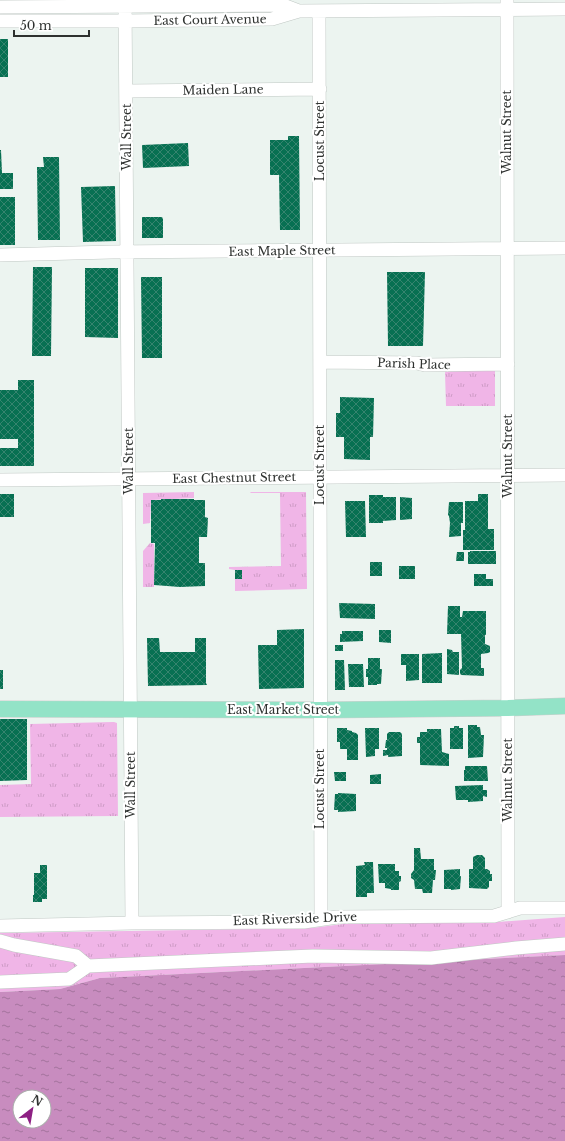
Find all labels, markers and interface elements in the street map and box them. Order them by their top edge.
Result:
street label: East Court Avenue [153,11,267,28]
scale bar [14,12,89,38]
text: 50 m [20,18,52,33]
street label: Maiden Lane [182,81,264,98]
street label: Walnut Street [499,90,514,175]
street label: Locust Street [312,100,327,181]
street label: Wall Street [119,103,134,172]
street label: East Maple Street [228,242,336,259]
street label: Parish Place [377,355,451,372]
street label: Walnut Street [500,414,515,499]
street label: Locust Street [312,424,327,505]
street label: Wall Street [121,427,136,496]
street label: East Chestnut Street [172,469,297,486]
street label: East Market Street [227,702,340,717]
street label: Walnut Street [500,738,515,823]
street label: Locust Street [312,748,327,829]
street label: Wall Street [123,751,138,820]
street label: East Riverside Drive [233,909,357,928]
north arrow [12,1089,52,1129]
text: N [29,1092,46,1109]

